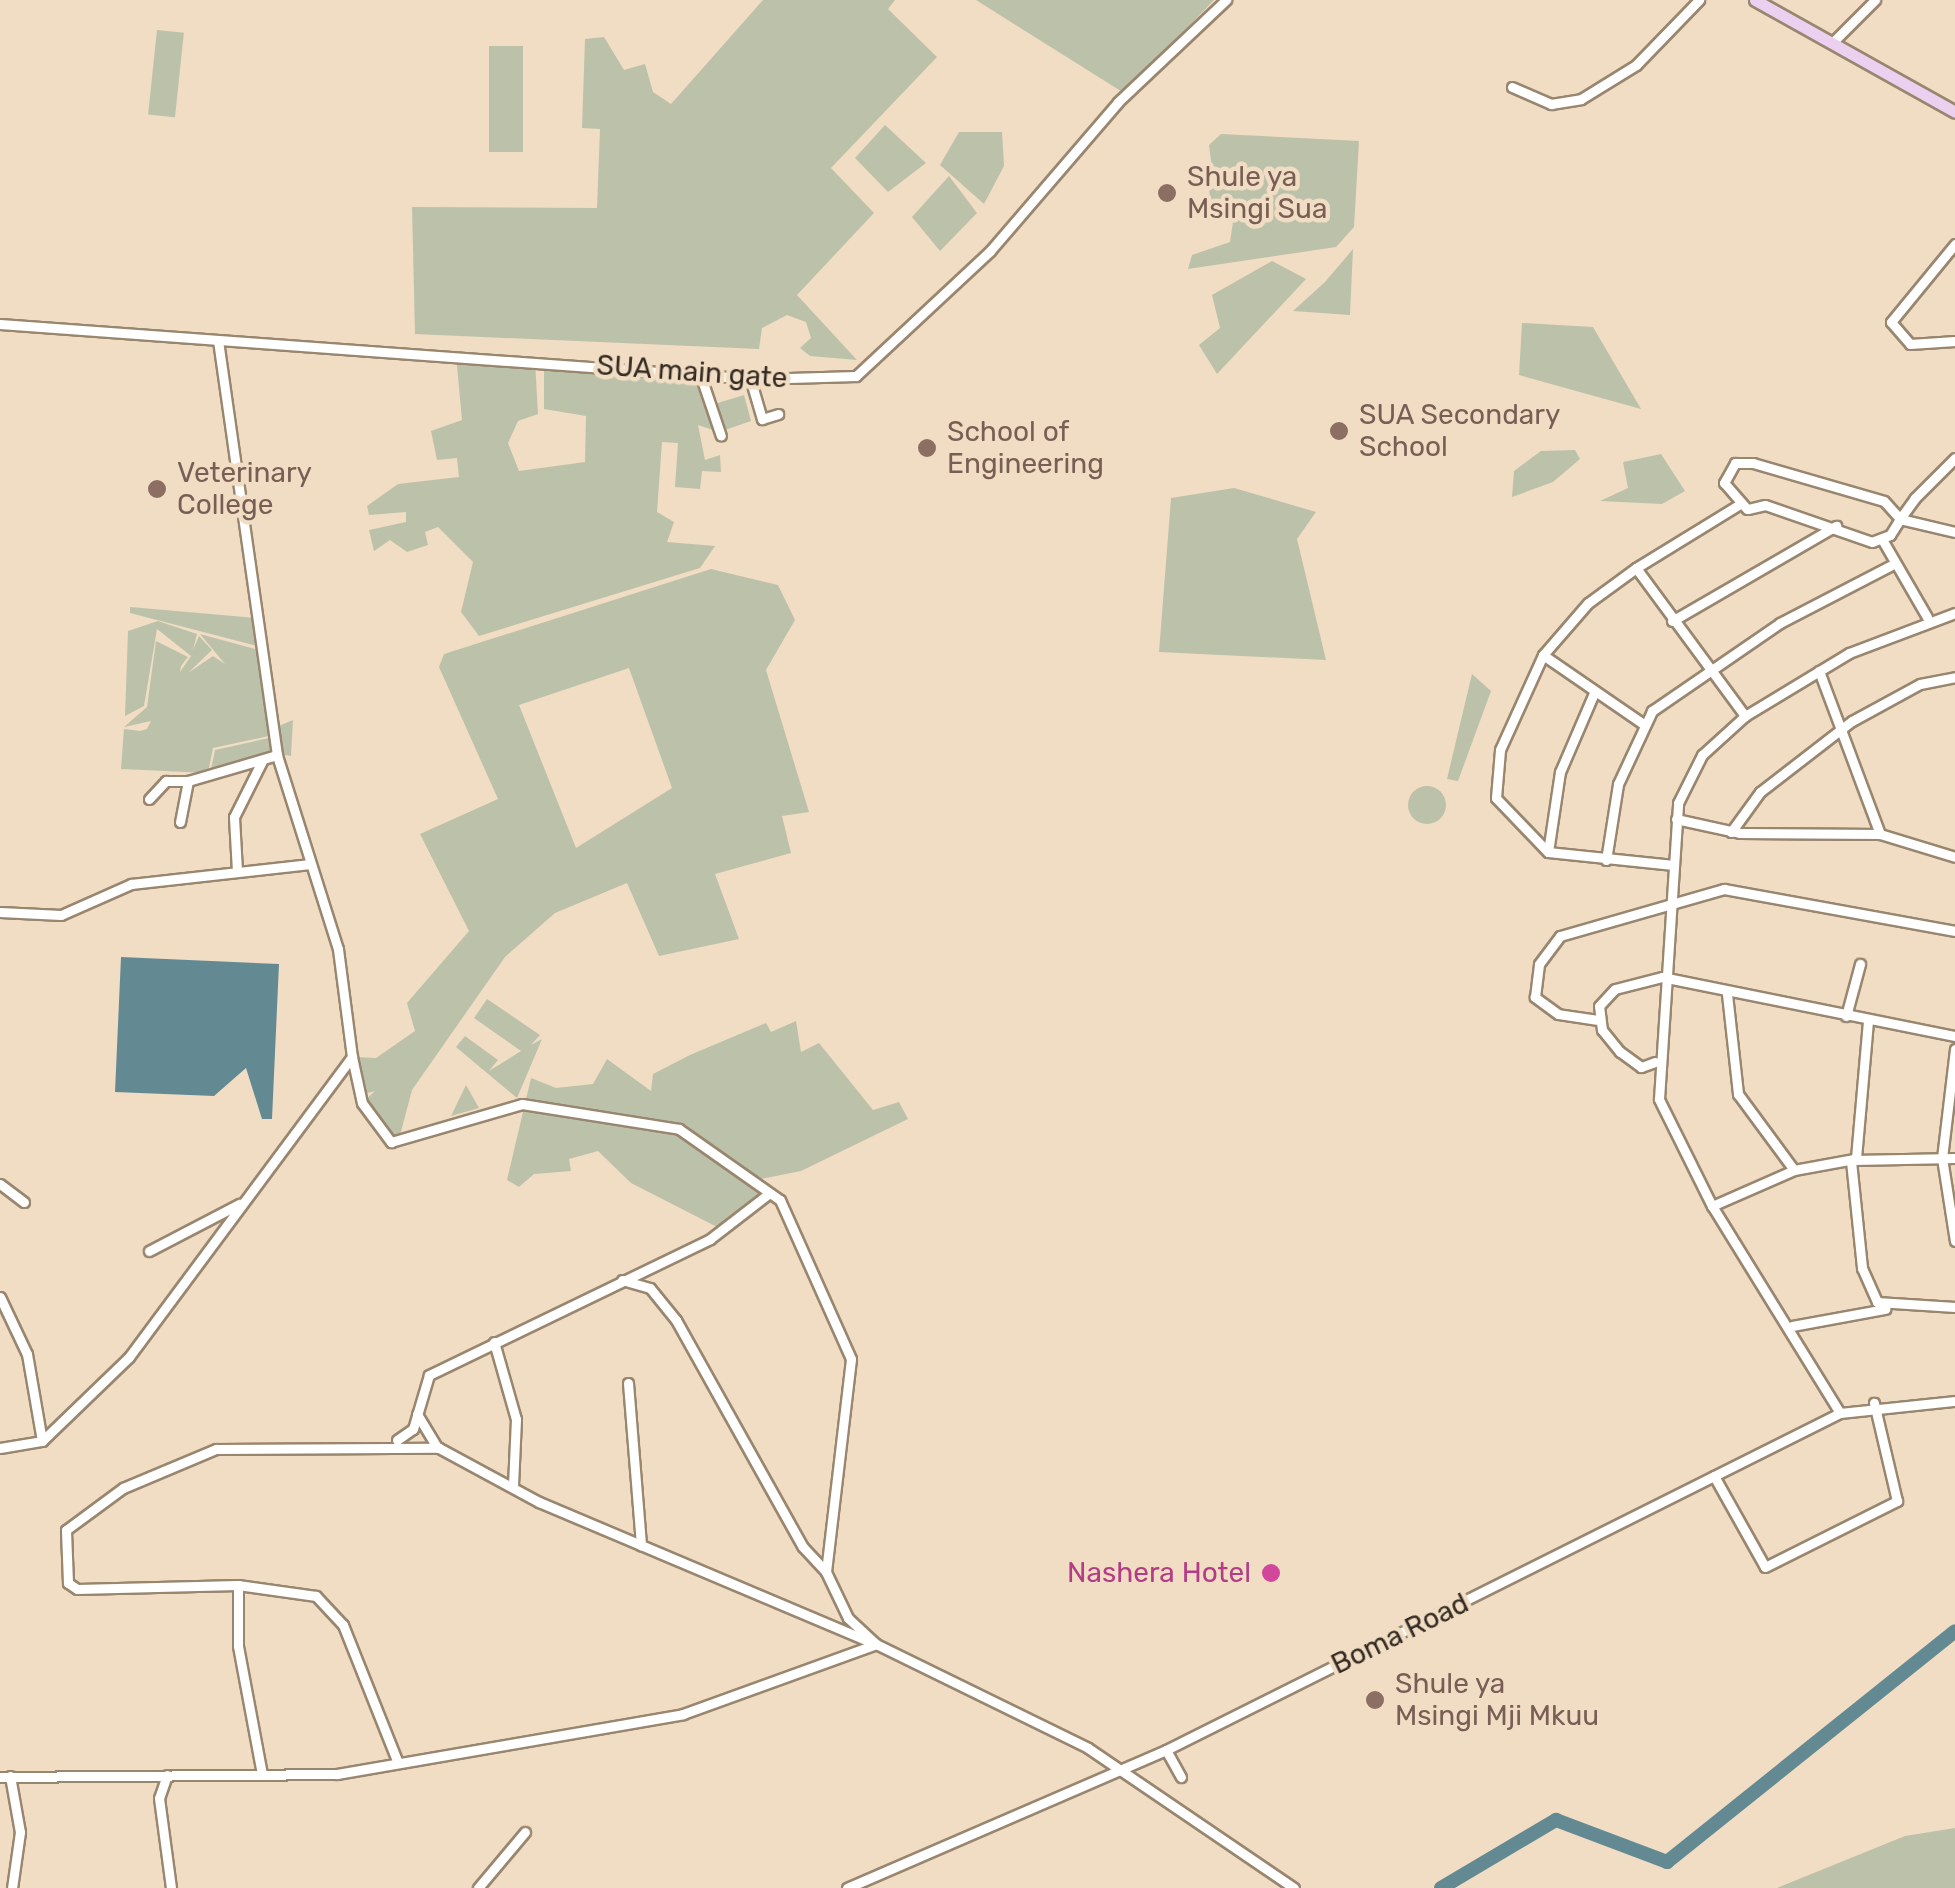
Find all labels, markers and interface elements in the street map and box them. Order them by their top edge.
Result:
place label: Shule ya Msingi Sua [1187,160,1327,226]
marker: Shule ya Msingi Sua [1156,182,1178,204]
street label: SUA main gate [595,349,789,395]
place label: SUA Secondary School [1359,398,1561,464]
place label: School of Engineering [947,415,1104,481]
marker: SUA Secondary School [1328,420,1350,442]
marker: School of Engineering [916,437,938,459]
place label: Veterinary College [177,456,312,522]
marker: Veterinary College [146,478,168,500]
place label: Nashera Hotel [1067,1556,1251,1590]
marker: Nashera Hotel [1260,1562,1282,1584]
street label: Boma Road [1326,1586,1474,1682]
place label: Shule ya Msingi Mji Mkuu [1395,1667,1599,1733]
marker: Shule ya Msingi Mji Mkuu [1364,1689,1386,1711]

